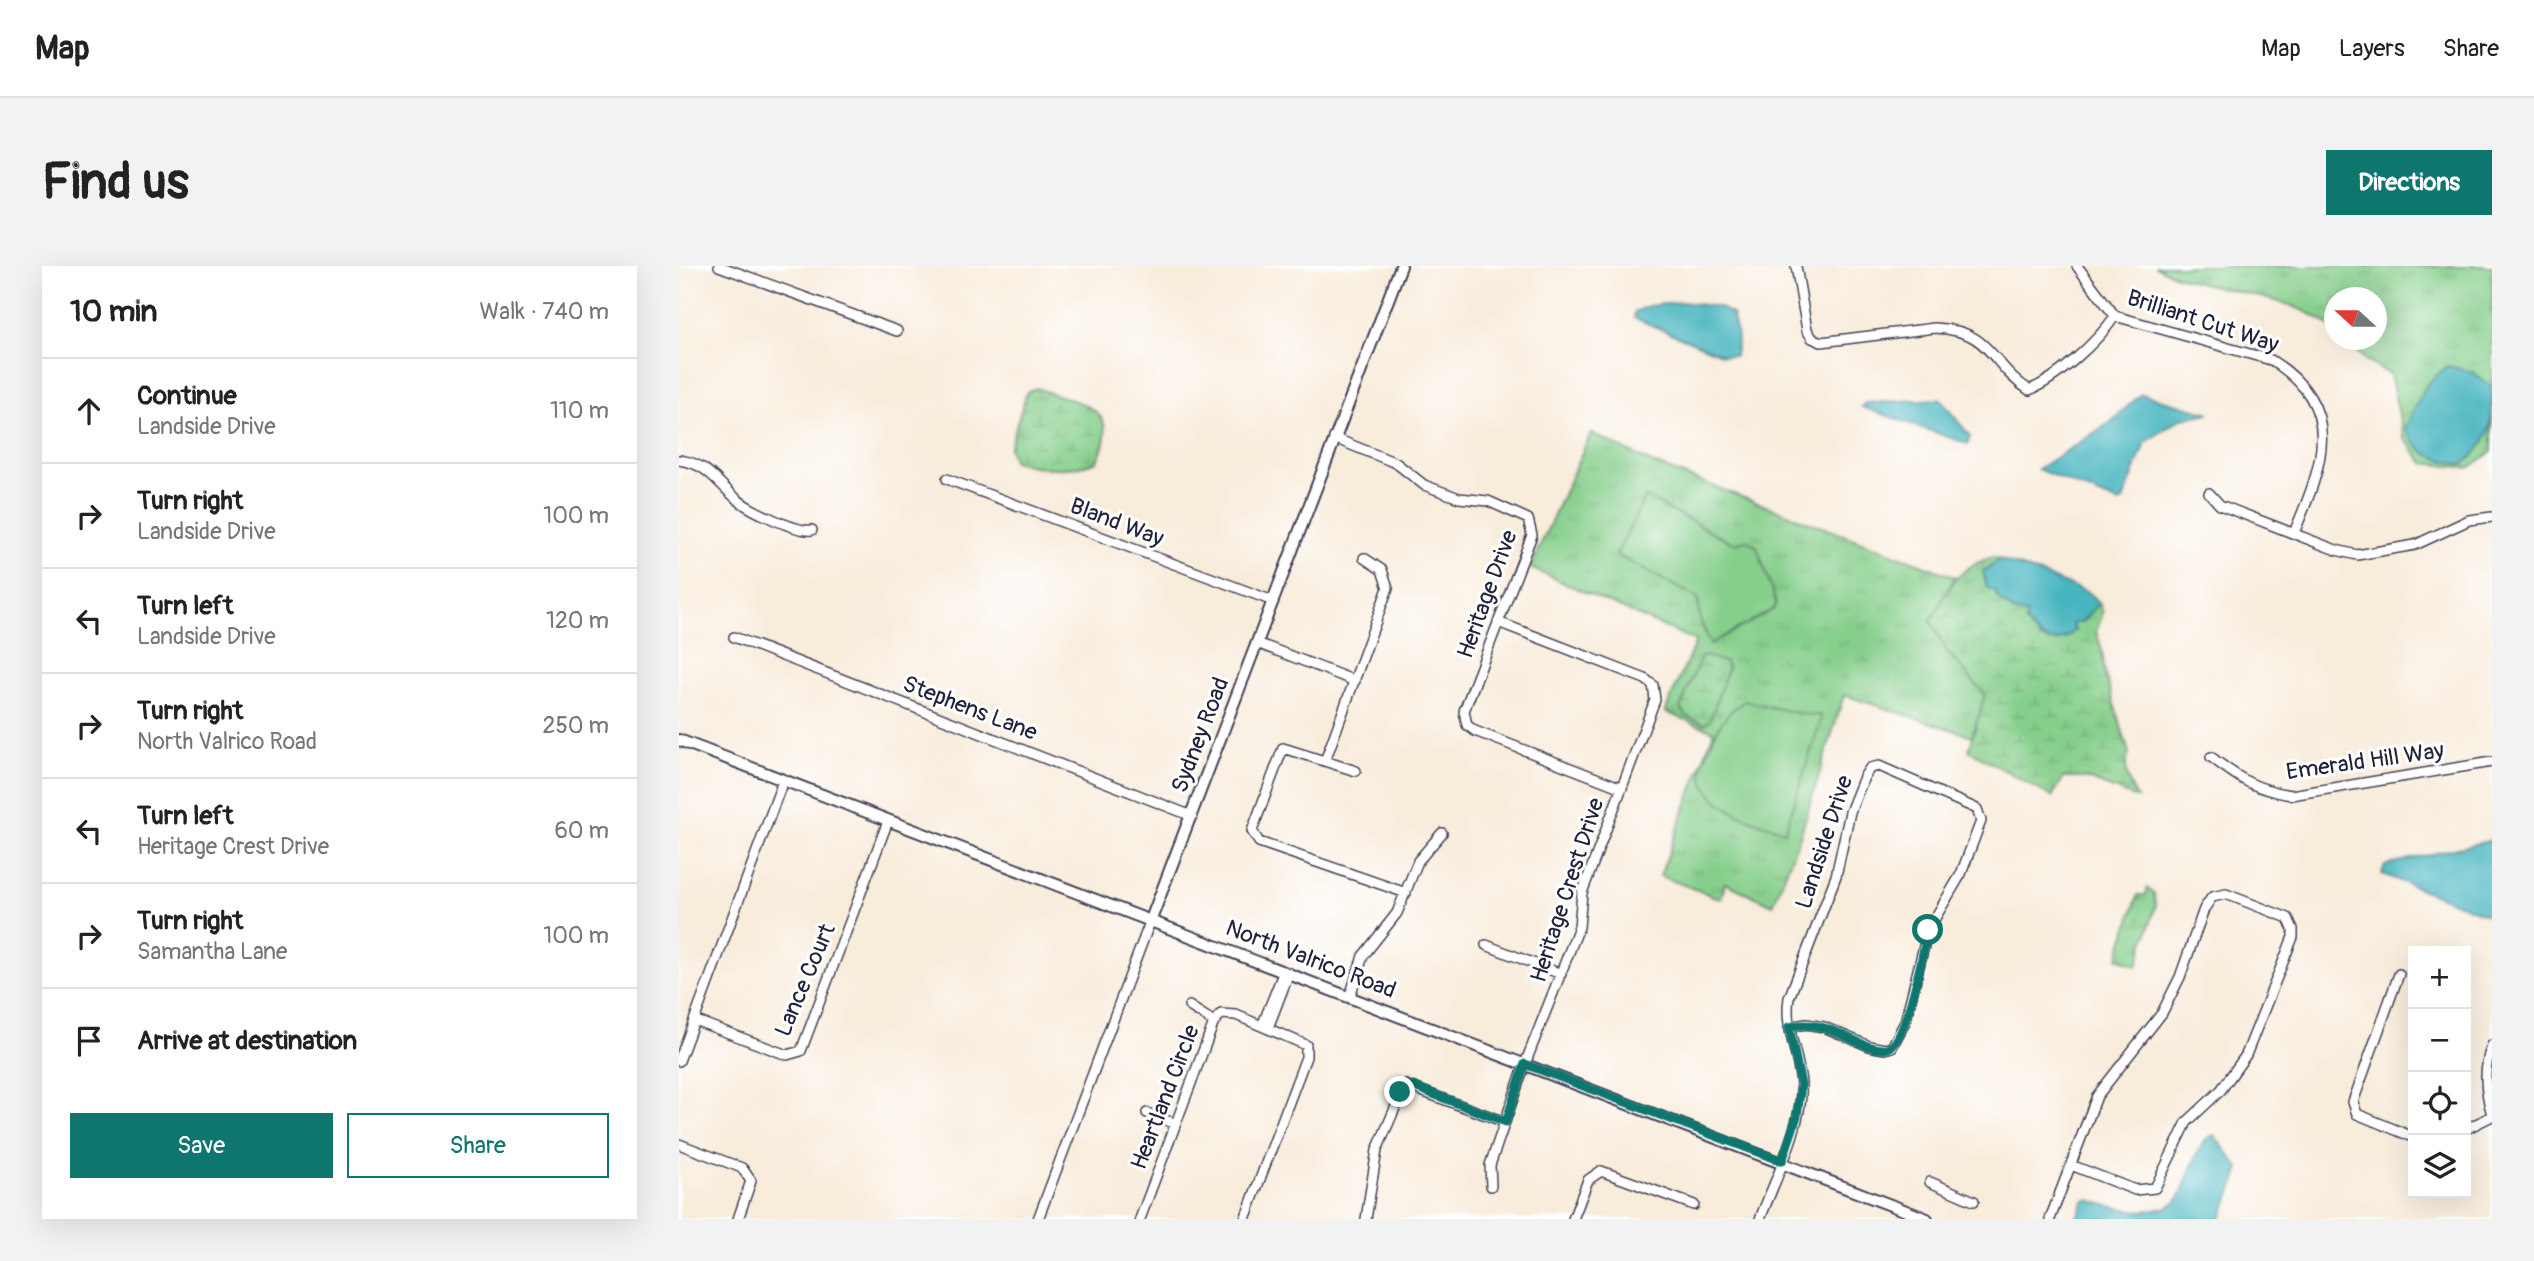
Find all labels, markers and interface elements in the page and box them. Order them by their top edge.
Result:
text: Map [35,28,90,69]
text: Map [2261,34,2301,63]
text: Layers [2339,34,2405,63]
text: Share [2443,34,2499,63]
button: Directions [2326,150,2492,215]
text: Find us [42,152,189,213]
street label: Brilliant Cut Way [2124,283,2283,359]
north arrow [2324,287,2387,350]
text: 10 min [70,293,157,330]
text: Walk · 740 m [480,297,609,326]
text: Continue [137,380,237,412]
icon: ahead [70,392,108,430]
text: 110 m [550,396,609,425]
text: Landside Drive [137,412,276,441]
text: Turn right [137,485,243,517]
street label: Bland Way [1066,491,1168,553]
icon: right [70,497,108,535]
text: 100 m [543,501,609,530]
text: Landside Drive [137,517,276,546]
street label: Heritage Drive [1450,525,1524,662]
text: Turn left [137,590,233,622]
icon: left [70,602,108,640]
text: 120 m [546,606,609,635]
text: Landside Drive [137,622,276,651]
street label: Stephens Lane [899,669,1042,747]
street label: Sydney Road [1165,673,1235,797]
text: Turn right [137,695,243,727]
icon: right [70,707,108,745]
text: 250 m [543,711,609,740]
text: North Valrico Road [137,727,317,756]
street label: Emerald Hill Way [2284,736,2446,786]
street label: Landside Drive [1789,771,1859,912]
street label: Heritage Crest Drive [1524,794,1611,986]
text: Turn left [137,800,233,832]
icon: left [70,812,108,850]
text: 60 m [554,816,609,845]
text: Heritage Crest Drive [137,832,329,861]
text: Turn right [137,905,243,937]
street label: North Valrico Road [1222,913,1400,1005]
route start [1912,914,1943,945]
icon: right [70,917,108,955]
street label: Lance Court [768,919,842,1041]
text: 100 m [543,921,609,950]
text: Samantha Lane [137,937,287,966]
map controls [2408,946,2471,1198]
button: + [2408,946,2471,1009]
button: − [2408,1009,2471,1072]
street label: Heartland Circle [1124,1020,1206,1174]
icon: arrive [70,1022,108,1060]
text: Arrive at destination [137,1025,357,1057]
button: locate [2408,1072,2471,1135]
route end [1384,1076,1415,1107]
button: Save [70,1113,333,1178]
button: Share [347,1113,609,1178]
button: layers [2408,1135,2471,1198]

